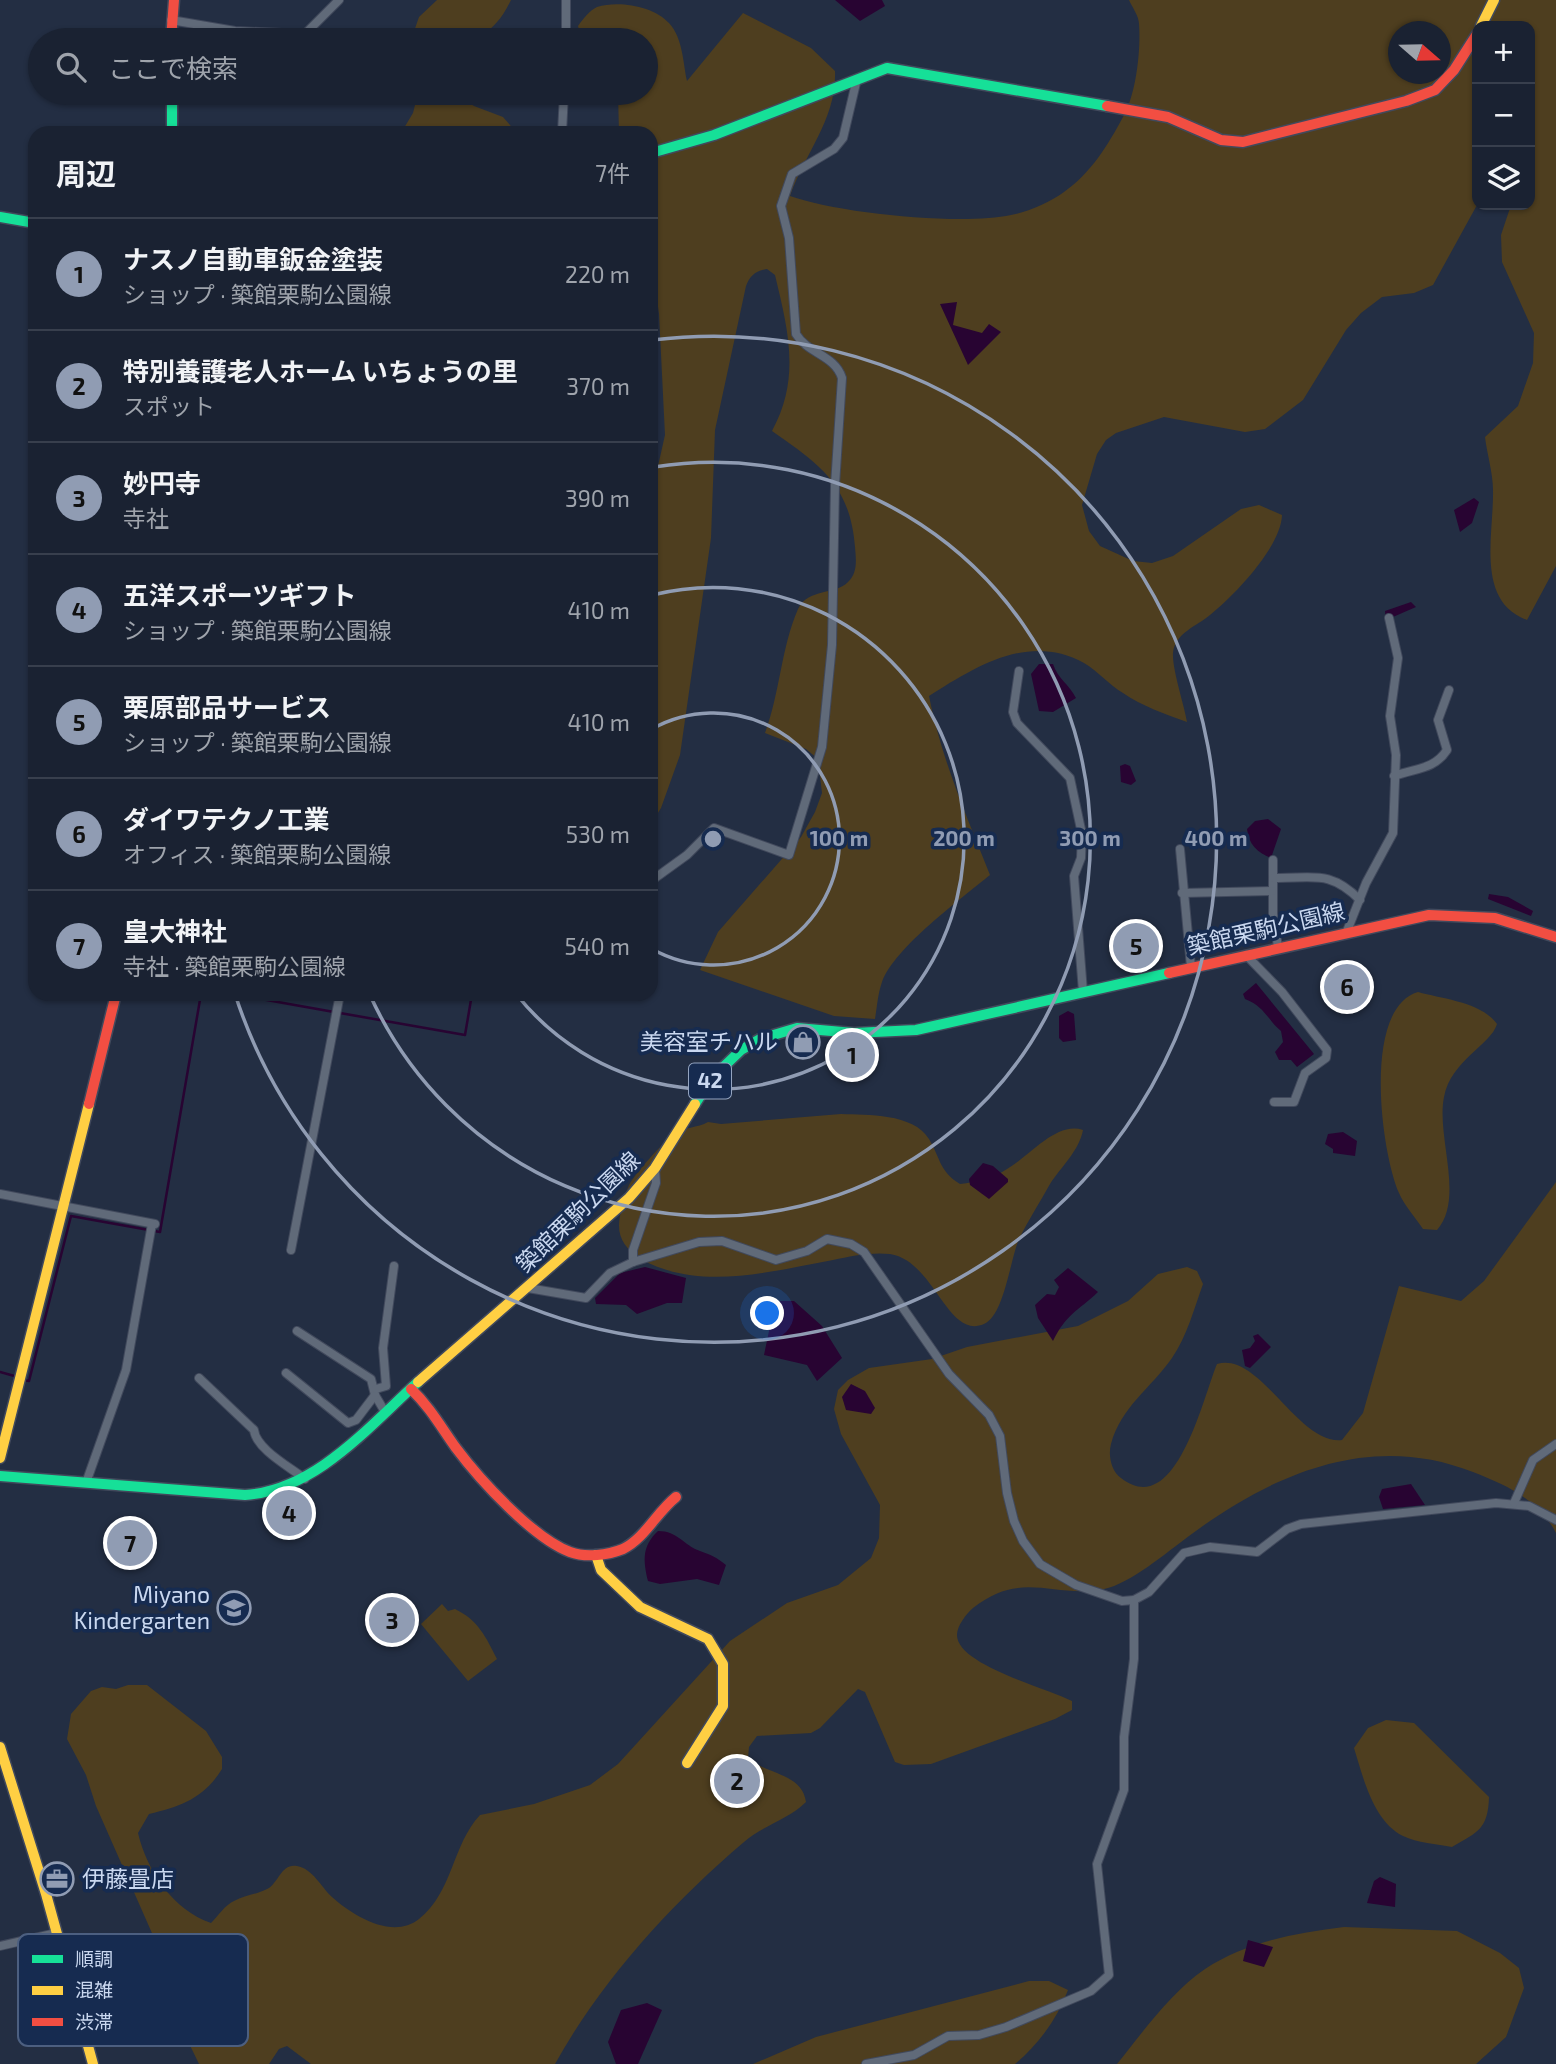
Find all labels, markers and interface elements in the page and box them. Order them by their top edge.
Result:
north arrow [1388,21,1451,84]
map controls [1472,21,1535,210]
button: + [1472,21,1535,84]
search box [28,28,658,105]
icon: search [52,48,90,86]
text: ここで検索 [108,52,238,83]
button: − [1472,84,1535,147]
button: layers [1472,147,1535,210]
text: 周辺 [56,155,116,191]
text: 7件 [595,159,630,187]
text: ナスノ自動車鈑金塗装 [123,243,383,274]
text: 1 [74,260,84,288]
text: 220 m [565,260,630,288]
text: ショップ · 築館栗駒公園線 [123,280,392,308]
text: 特別養護老人ホーム いちょうの里 [123,355,518,386]
text: 2 [72,372,86,400]
text: 370 m [566,372,630,400]
text: スポット [123,392,215,420]
text: 妙円寺 [123,467,201,498]
text: 3 [72,484,86,512]
text: 390 m [565,484,630,512]
text: 寺社 [123,504,169,532]
text: 五洋スポーツギフト [123,579,356,610]
text: 4 [72,596,86,624]
text: 410 m [568,596,630,624]
text: ショップ · 築館栗駒公園線 [123,616,392,644]
text: 栗原部品サービス [123,691,331,722]
text: 5 [73,708,85,736]
text: 410 m [568,708,630,736]
text: ショップ · 築館栗駒公園線 [123,728,392,756]
text: ダイワテクノ工業 [123,803,329,834]
text: 6 [72,820,86,848]
text: 530 m [566,820,630,848]
text: 100 m [810,825,868,850]
text: 200 m [933,825,995,850]
text: 300 m [1059,825,1121,850]
text: 400 m [1185,825,1247,850]
centre of rings [701,827,725,851]
text: オフィス · 築館栗駒公園線 [123,840,391,868]
street label: 築館栗駒公園線 [1184,896,1347,960]
text: 皇大神社 [123,915,227,946]
pin: 5 [1113,920,1159,972]
text: 7 [73,932,85,960]
text: 540 m [564,932,630,960]
text: 寺社 · 築館栗駒公園線 [123,952,346,980]
pin: 6 [1324,961,1370,1013]
shop icon: 美容室チハル [784,1023,822,1061]
place label: 美容室チハル [640,1027,778,1055]
pin: 1 [829,1029,875,1081]
road number: 42 [689,1064,731,1098]
street label: 築館栗駒公園線 [510,1145,645,1277]
your location [750,1296,784,1330]
pin: 4 [266,1487,312,1539]
pin: 7 [107,1517,153,1569]
place label: Miyano Kindergarten [74,1580,210,1634]
school or university icon: Miyano Kindergarten [215,1589,253,1627]
pin: 3 [369,1594,415,1646]
pin: 2 [714,1755,760,1807]
office icon: 伊藤畳店 [38,1860,76,1898]
place label: 伊藤畳店 [82,1864,174,1892]
legend [18,1934,248,2046]
text: 順調 [75,1947,113,1970]
text: 混雑 [75,1978,113,2001]
text: 渋滞 [75,2010,113,2033]

